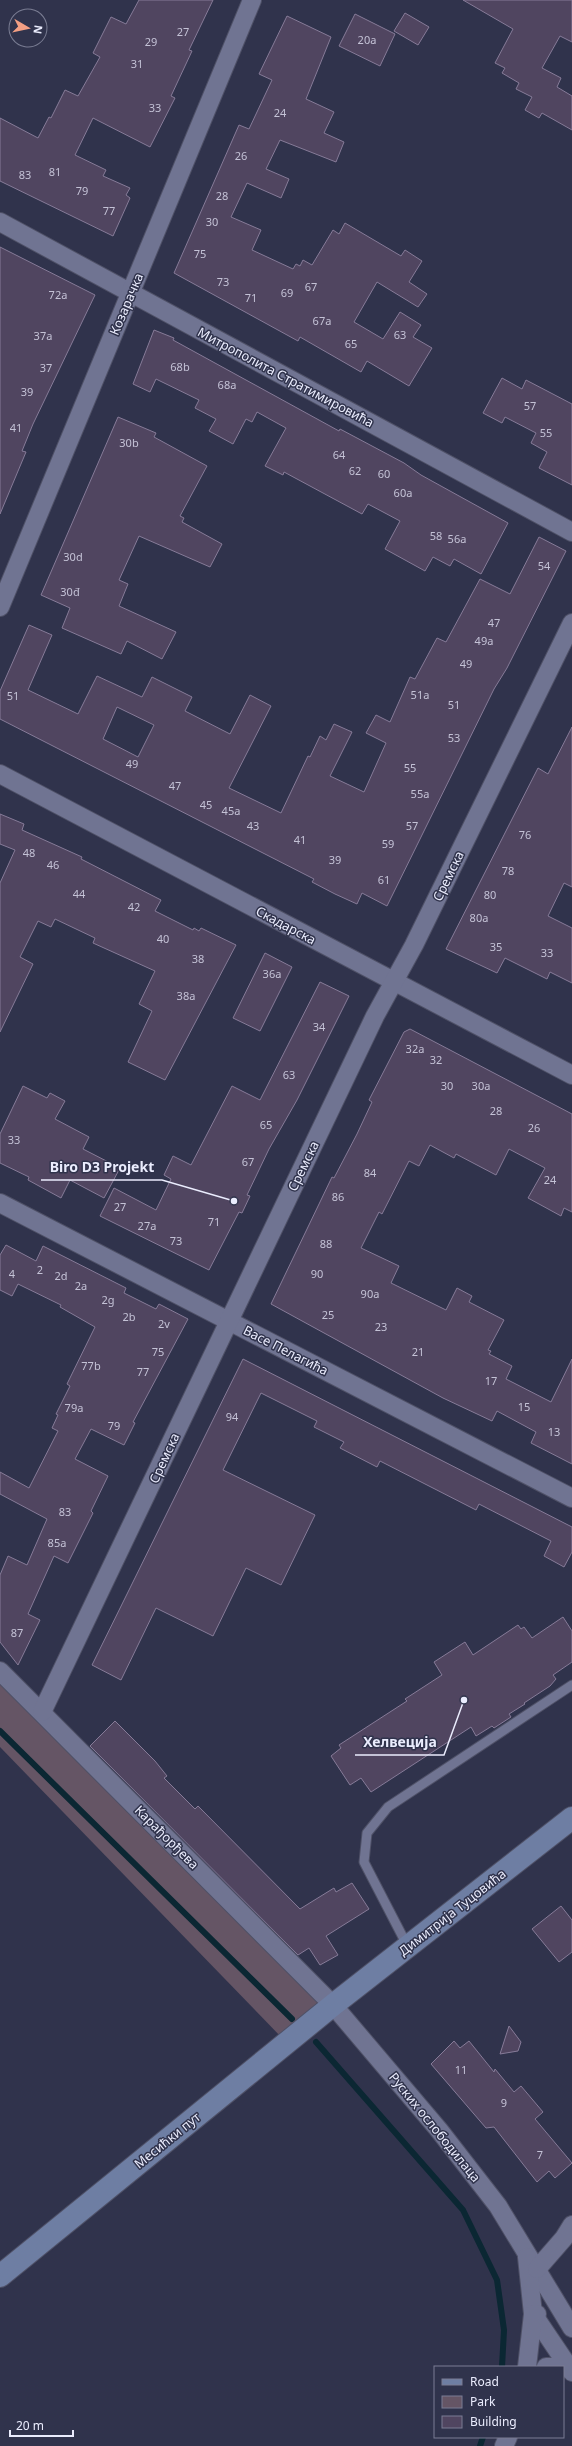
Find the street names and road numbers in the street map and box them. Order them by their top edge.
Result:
street label: Козарачка [105,270,147,338]
street label: Митрополита Стратимировића [195,323,377,431]
street label: Сремска [428,848,468,904]
street label: Скадарска [253,902,319,948]
street label: Сремска [283,1138,323,1194]
street label: Васе Пелагића [240,1321,332,1379]
street label: Сремска [145,1430,183,1486]
street label: Карађорђева [131,1801,203,1873]
street label: Димитрија Туцовића [395,1864,509,1960]
street label: Руских ослободилаца [385,2068,485,2186]
street label: Месићки пут [130,2108,204,2172]

